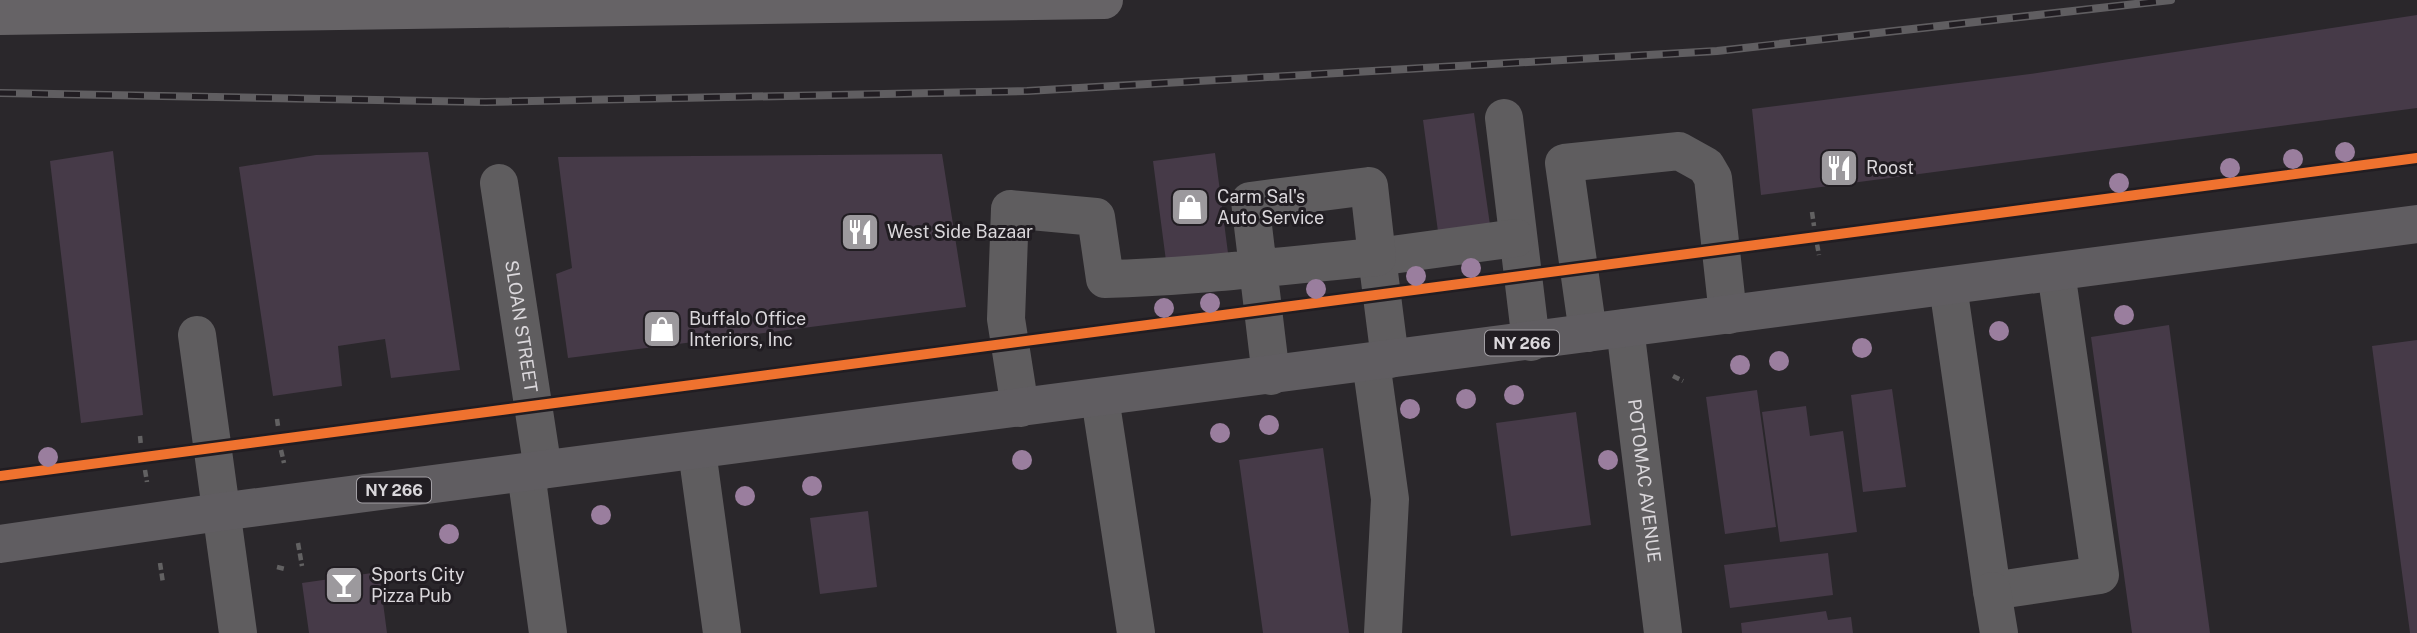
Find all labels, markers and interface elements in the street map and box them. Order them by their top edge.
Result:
restaurant icon: Roost [1818,147,1860,189]
place label: Roost [1866,157,1914,178]
shop icon: Carm Sal's Auto Service [1169,186,1211,228]
place label: Carm Sal's Auto Service [1217,186,1324,228]
restaurant icon: West Side Bazaar [839,211,881,253]
place label: West Side Bazaar [887,221,1033,242]
street label: SLOAN STREET [501,259,542,394]
shop icon: Buffalo Office Interiors, Inc [641,308,683,350]
place label: Buffalo Office Interiors, Inc [689,308,806,350]
road number: NY 266 [1485,330,1559,356]
street label: POTOMAC AVENUE [1624,398,1665,564]
road number: NY 266 [357,477,431,503]
bar icon: Sports City Pizza Pub [323,564,365,606]
place label: Sports City Pizza Pub [371,564,465,606]

